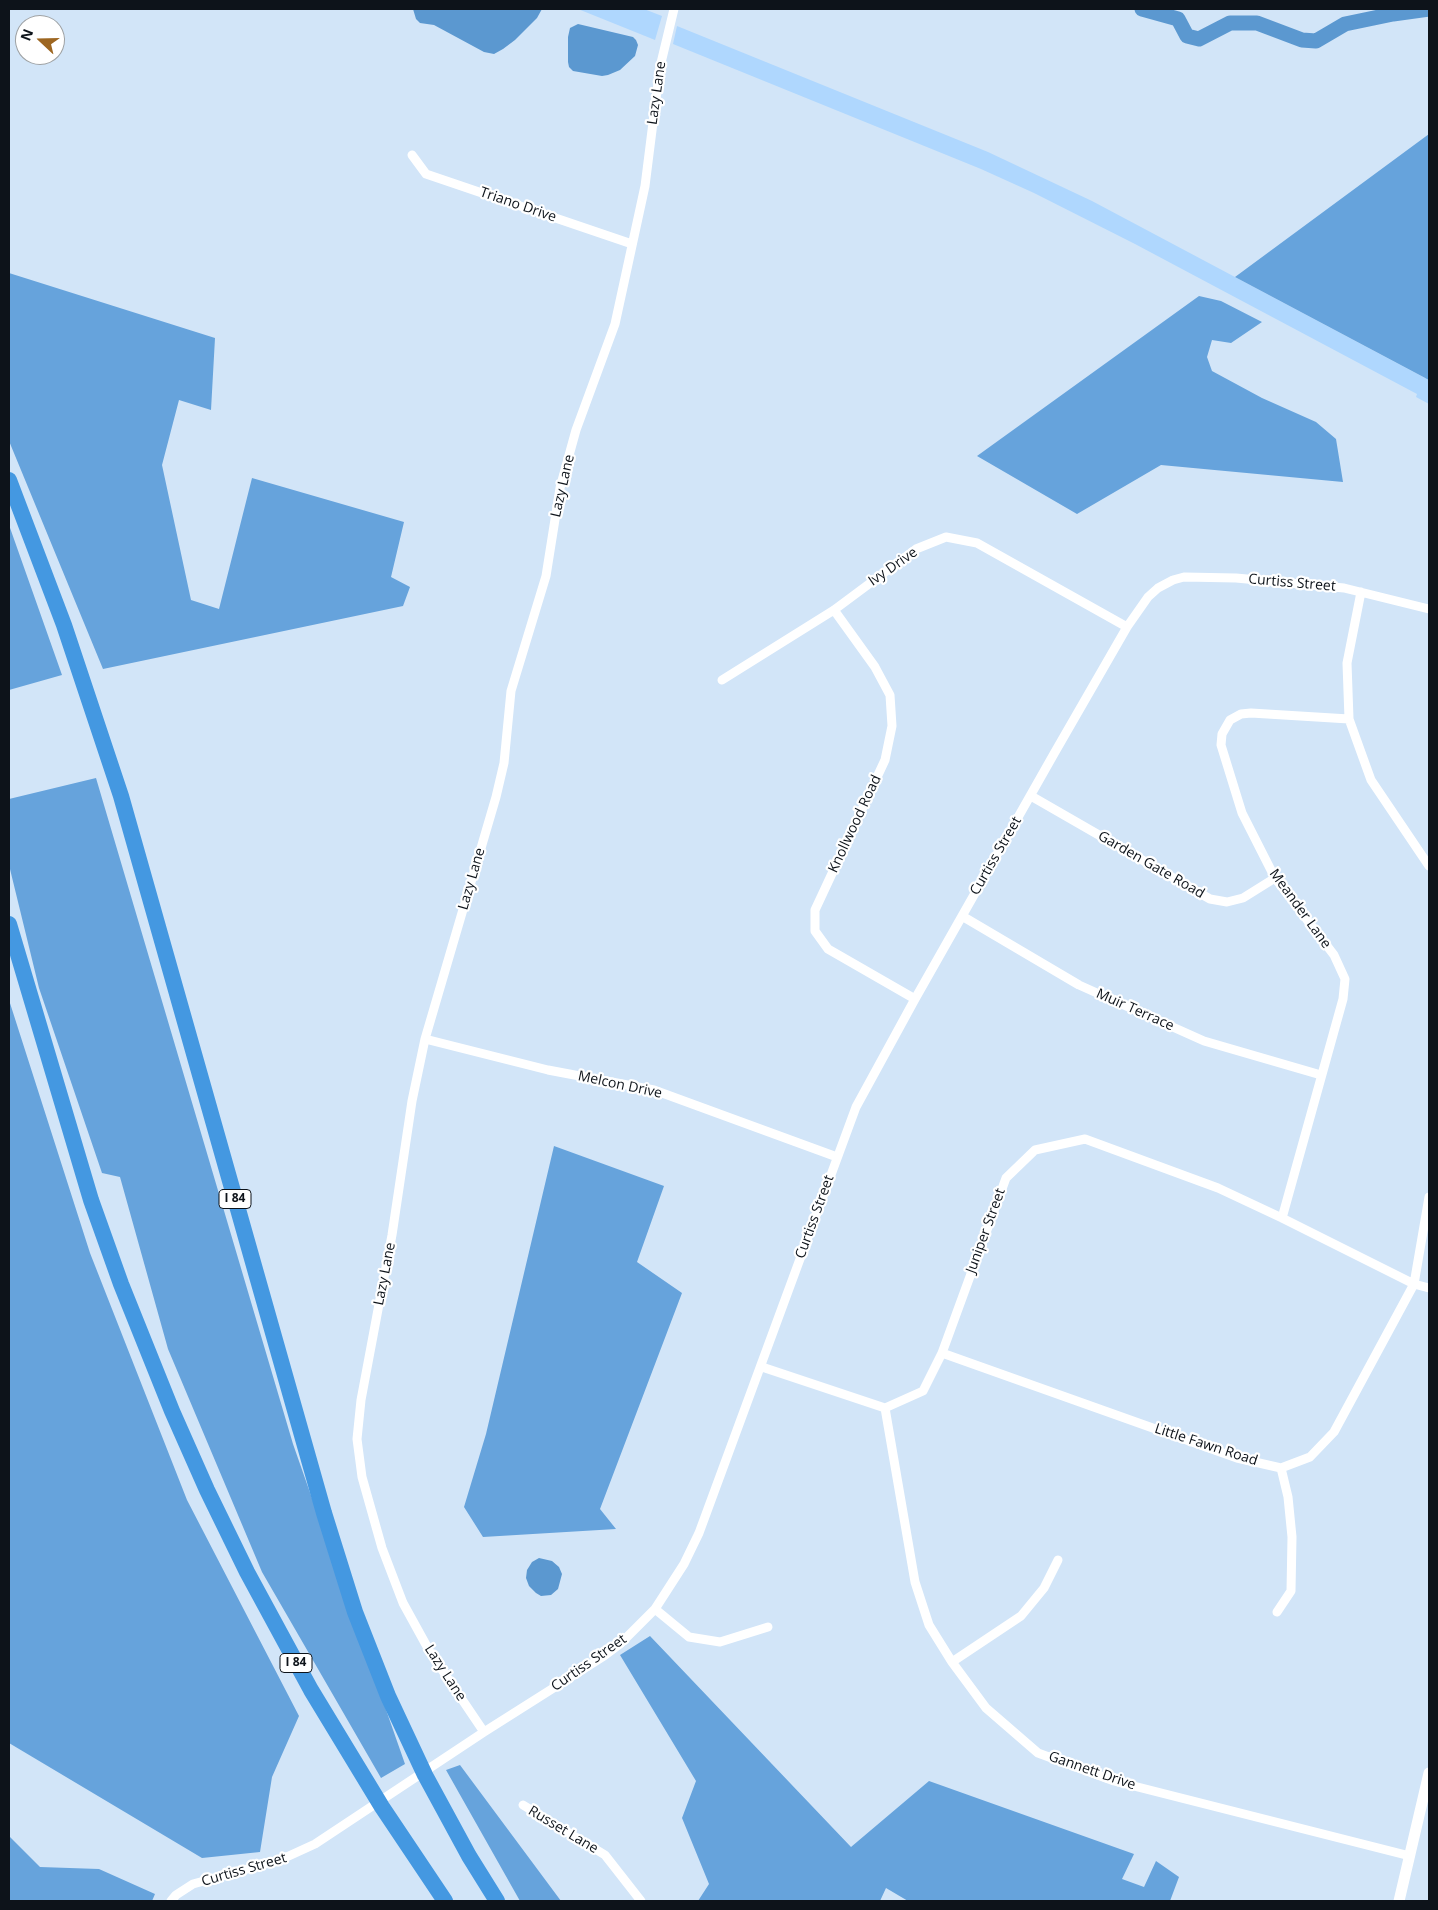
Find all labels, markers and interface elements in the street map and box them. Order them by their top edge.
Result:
north arrow [15,15,65,65]
text: N [16,26,37,44]
street label: Lazy Lane [644,60,670,126]
street label: Triano Drive [478,184,558,226]
street label: Lazy Lane [548,453,578,519]
street label: Ivy Drive [865,544,921,590]
street label: Curtiss Street [1248,571,1336,595]
street label: Knollwood Road [825,772,885,876]
street label: Curtiss Street [967,814,1025,898]
street label: Garden Gate Road [1095,828,1207,902]
street label: Lazy Lane [455,846,489,912]
street label: Meander Lane [1266,866,1334,952]
street label: Muir Terrace [1093,985,1177,1035]
street label: Melcon Drive [576,1068,664,1102]
street label: Curtiss Street [792,1173,838,1261]
street label: Juniper Street [963,1186,1009,1276]
road number: I 84 [219,1190,251,1208]
street label: Lazy Lane [371,1241,399,1307]
street label: Little Fawn Road [1152,1420,1260,1470]
street label: Curtiss Street [548,1631,630,1695]
street label: Lazy Lane [421,1642,469,1704]
road number: I 84 [280,1654,312,1672]
street label: Gannett Drive [1046,1748,1138,1794]
street label: Russet Lane [525,1803,601,1857]
street label: Curtiss Street [200,1850,288,1890]

